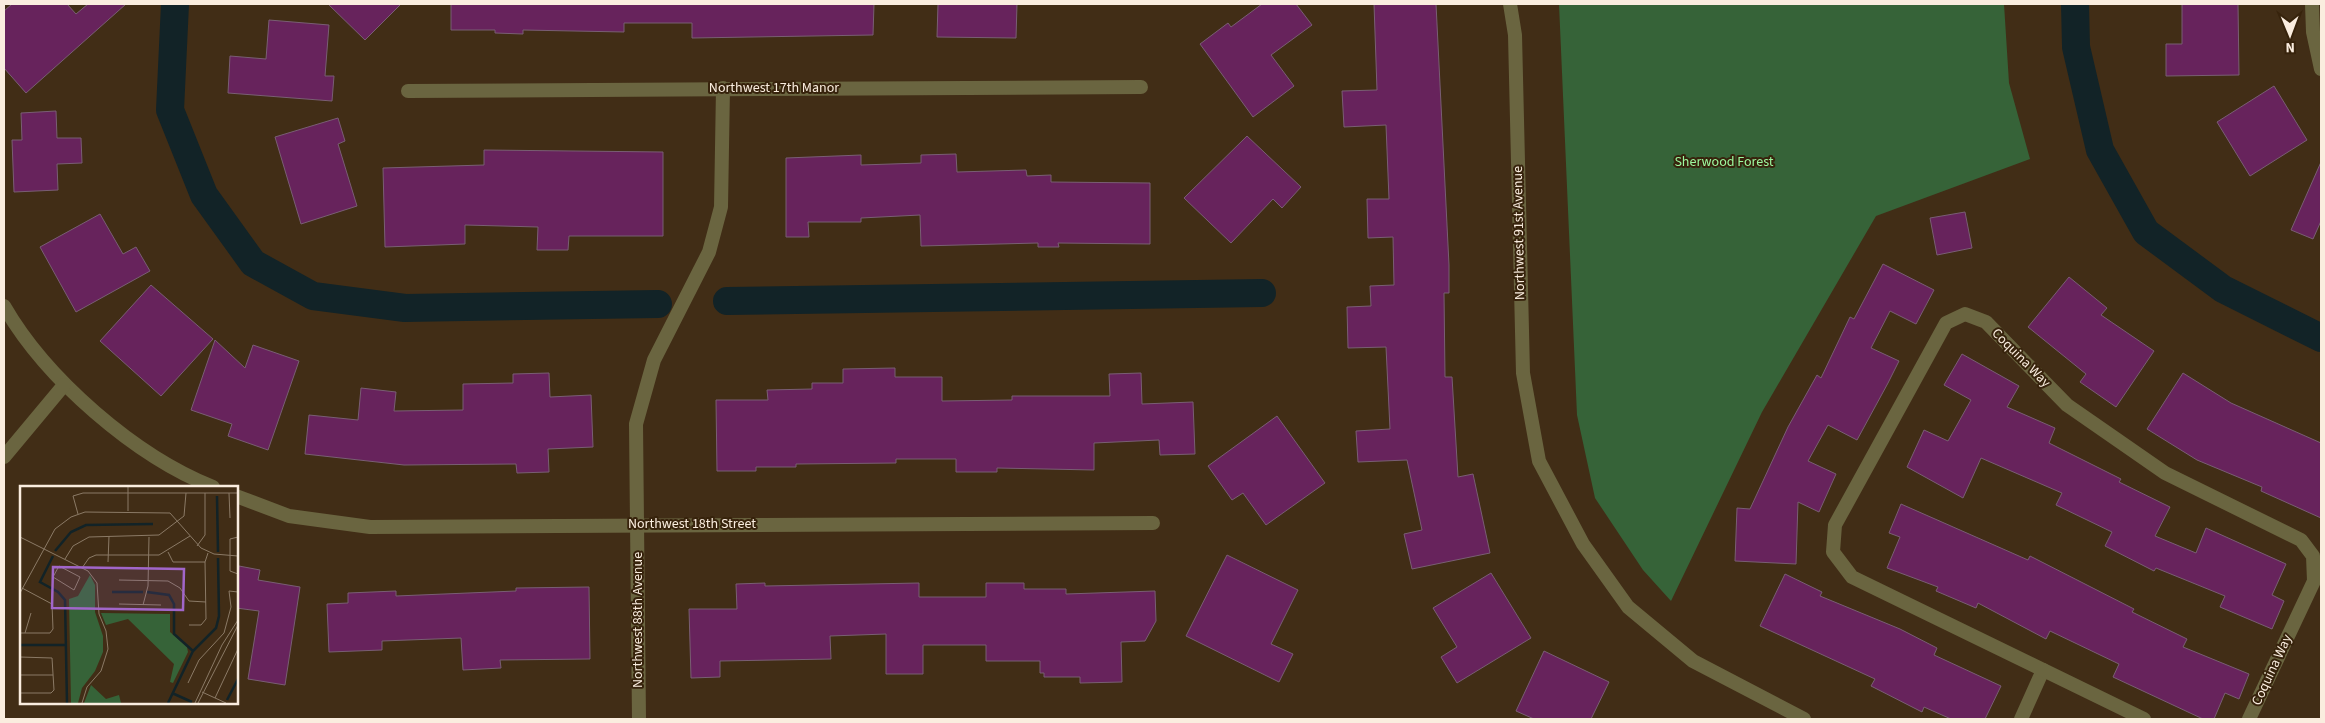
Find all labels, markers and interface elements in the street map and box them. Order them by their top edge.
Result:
north arrow [2265,10,2315,60]
text: N [2285,37,2295,57]
street label: Northwest 17th Manor [709,78,839,98]
park label: Sherwood Forest [1674,152,1774,172]
street label: Northwest 91st Avenue [1508,166,1530,300]
street label: Coquina Way [1987,324,2055,392]
inset map [20,486,238,703]
street label: Northwest 18th Street [628,514,756,534]
street label: Northwest 88th Avenue [628,552,648,688]
street label: Coquina Way [2247,631,2297,709]

